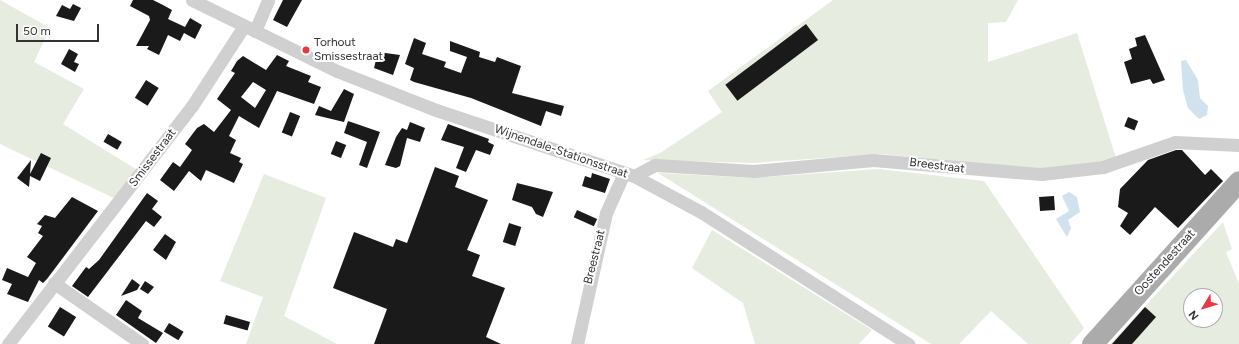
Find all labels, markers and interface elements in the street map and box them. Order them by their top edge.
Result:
scale bar [18,16,101,42]
text: 50 m [23,24,51,38]
place label: Torhout Smissestraat [314,36,383,64]
marker: Torhout Smissestraat [301,45,311,55]
street label: Wijnendale-Stationsstraat [492,122,630,182]
street label: Smissestraat [126,126,180,190]
street label: Breestraat [909,155,965,177]
street label: Oostendestraat [1131,227,1199,299]
street label: Breestraat [581,228,609,286]
north arrow [1183,288,1223,328]
text: N [1186,308,1202,322]

